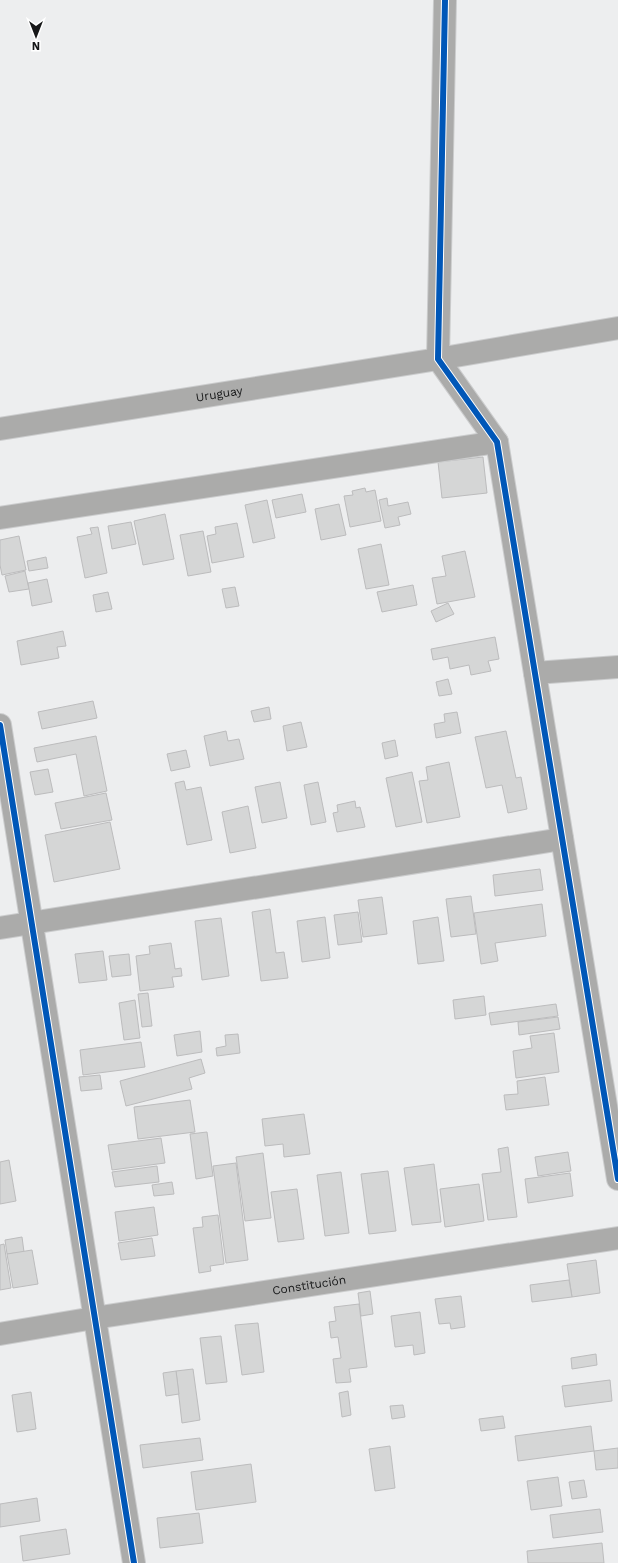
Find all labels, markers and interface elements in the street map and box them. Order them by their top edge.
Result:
north arrow [16,16,56,56]
text: N [32,39,40,52]
street label: Uruguay [195,383,244,405]
street label: Constitución [271,1273,347,1298]

